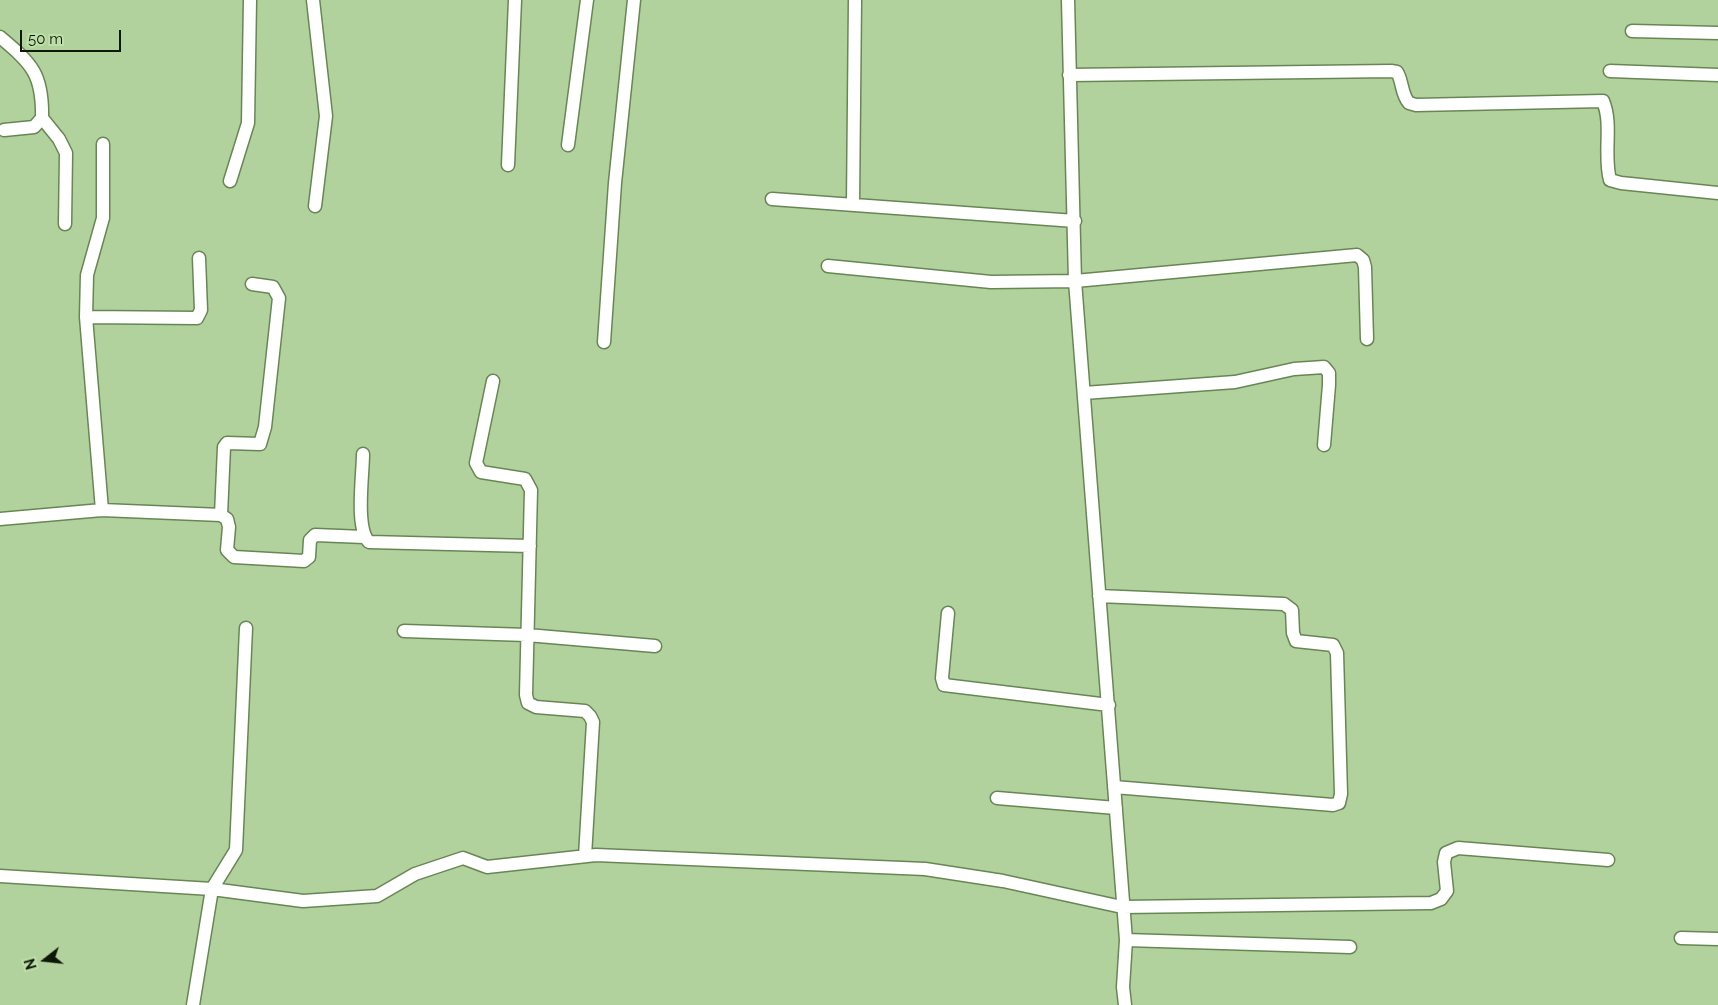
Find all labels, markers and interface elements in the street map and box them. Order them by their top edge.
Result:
scale bar [22,20,124,52]
text: 50 m [28,30,63,48]
north arrow [20,935,70,985]
text: N [21,957,40,971]

